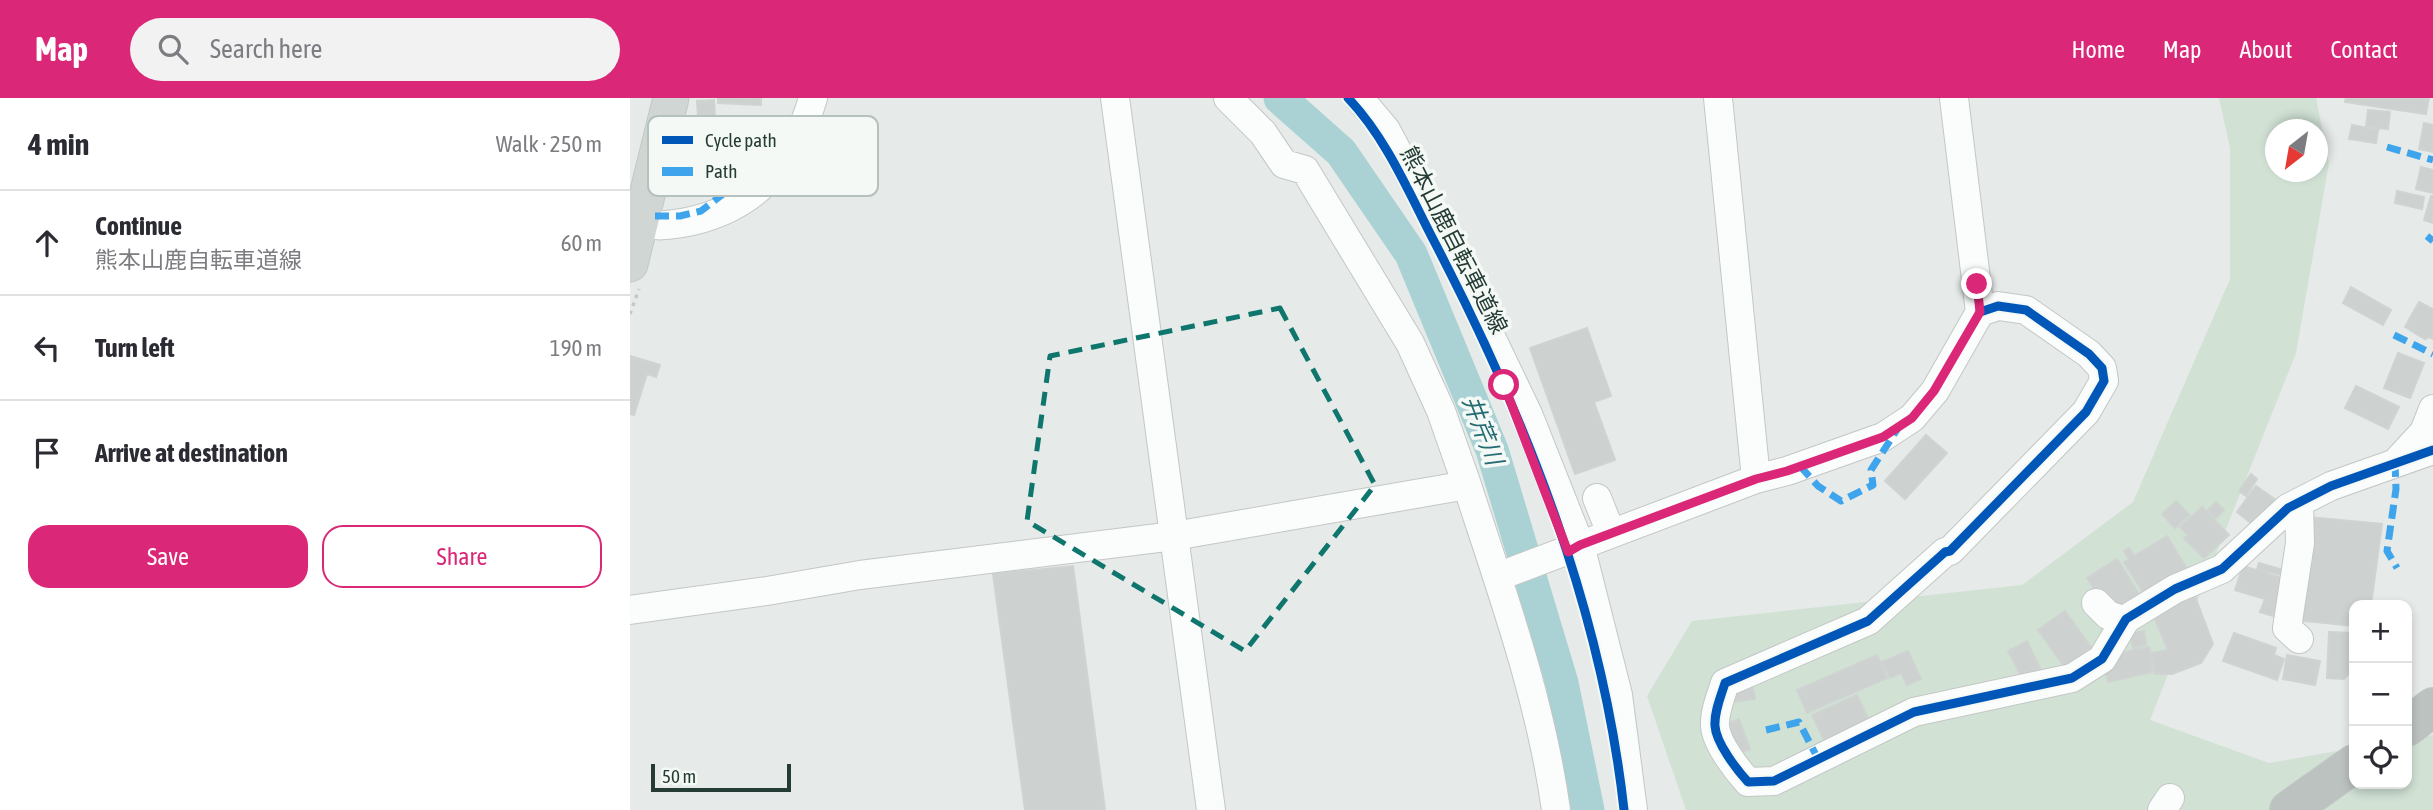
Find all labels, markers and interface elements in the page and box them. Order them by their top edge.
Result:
search box [130,18,620,81]
text: Map [35,30,88,68]
icon: search [154,30,192,68]
text: Search here [210,34,322,64]
text: Home [2071,36,2125,63]
text: Map [2163,36,2201,63]
text: About [2239,36,2292,63]
text: Contact [2330,36,2398,63]
legend [648,116,878,196]
north arrow [2265,119,2328,182]
text: 4 min [28,127,89,161]
text: Cycle path [705,129,777,151]
text: Walk · 250 m [496,131,602,157]
street label: 熊本山鹿自転車道線 [1395,142,1513,338]
text: Path [705,160,737,182]
text: Continue [95,211,182,241]
icon: ahead [28,224,66,262]
text: 60 m [561,230,602,256]
text: 熊本山鹿自転車道線 [95,247,302,273]
route end [1961,268,1992,299]
icon: left [28,329,66,367]
text: Turn left [95,333,175,363]
text: 190 m [550,335,602,361]
route start [1488,369,1519,400]
water label: 井芹川 [1457,392,1510,471]
icon: arrive [28,434,66,472]
text: Arrive at destination [95,438,288,468]
button: Save [28,525,308,588]
button: Share [322,525,602,588]
map controls [2349,600,2412,789]
button: + [2349,600,2412,663]
button: − [2349,663,2412,726]
button: locate [2349,726,2412,789]
scale bar [651,761,791,793]
text: 50 m [662,765,696,787]

